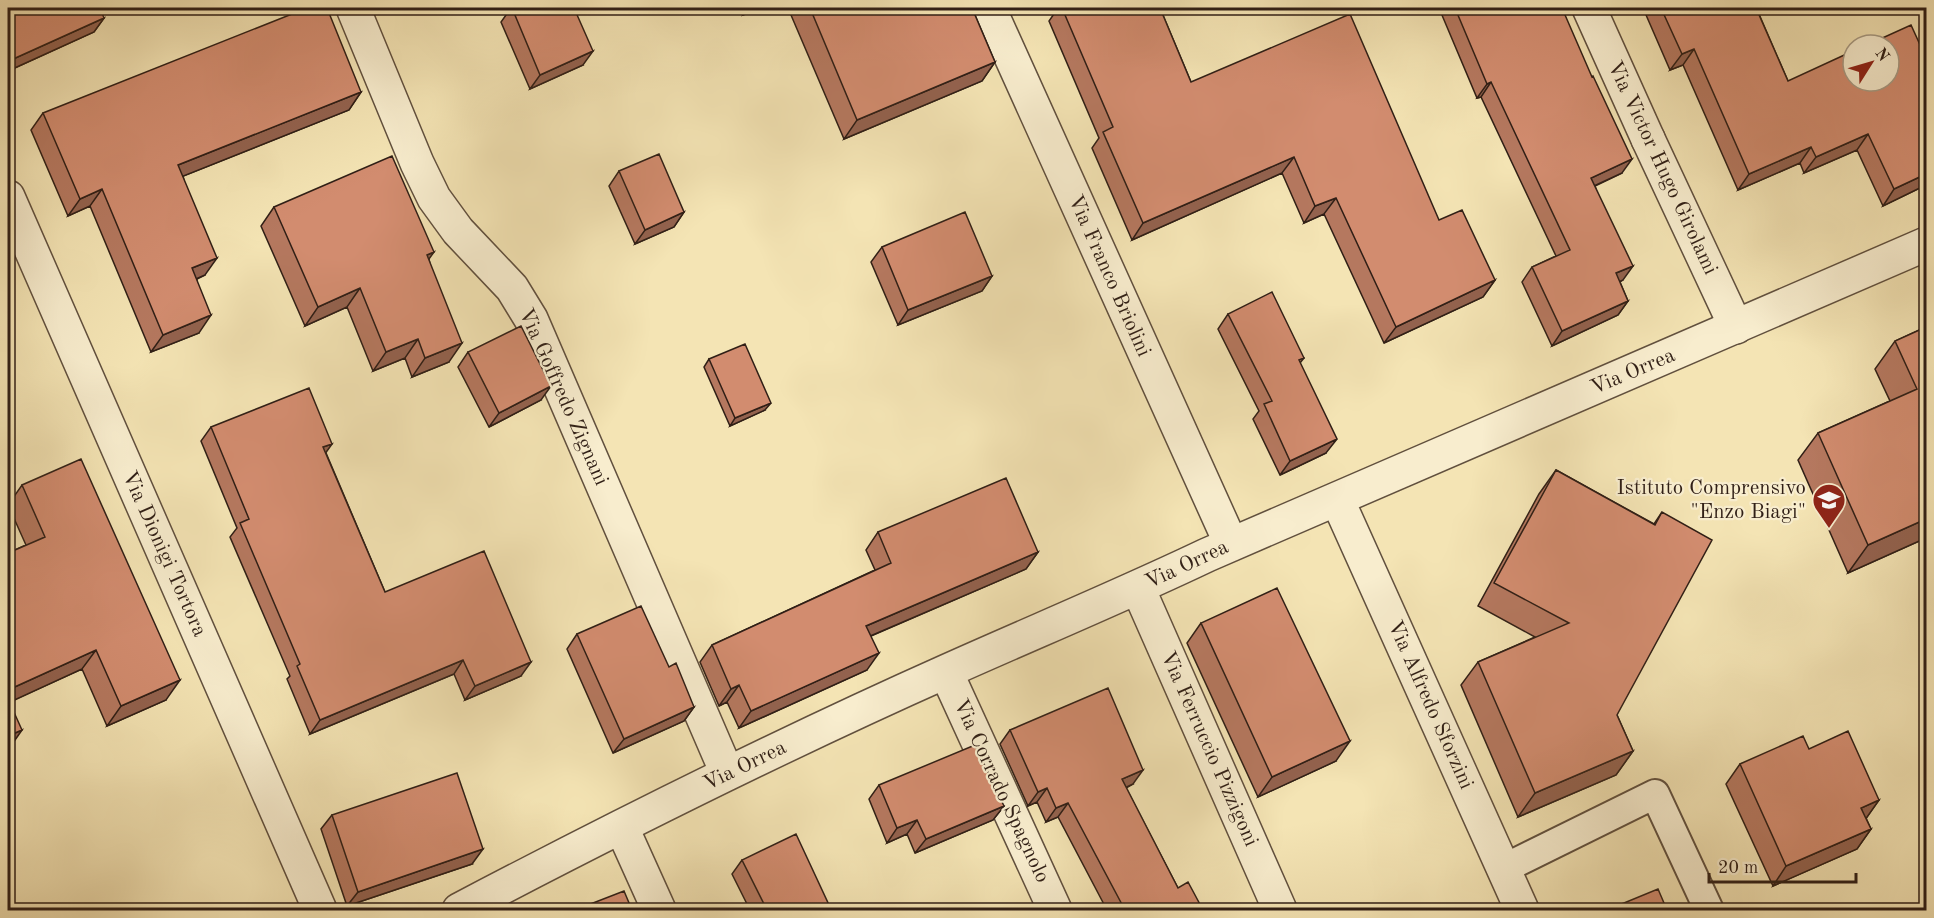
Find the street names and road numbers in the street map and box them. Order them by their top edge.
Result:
street label: Via Victor Hugo Girolami [1603,58,1721,278]
street label: Via Franco Briolini [1064,192,1154,360]
street label: Via Goffredo Zignani [514,305,612,489]
street label: Via Orrea [1588,345,1678,399]
street label: Via Dionigi Tortora [118,468,210,640]
street label: Via Orrea [1142,537,1232,593]
street label: Via Alfredo Sforzini [1383,617,1477,793]
street label: Via Ferruccio Pizzigoni [1156,648,1262,850]
street label: Via Corrado Spagnolo [949,696,1053,886]
street label: Via Orrea [700,737,790,795]

